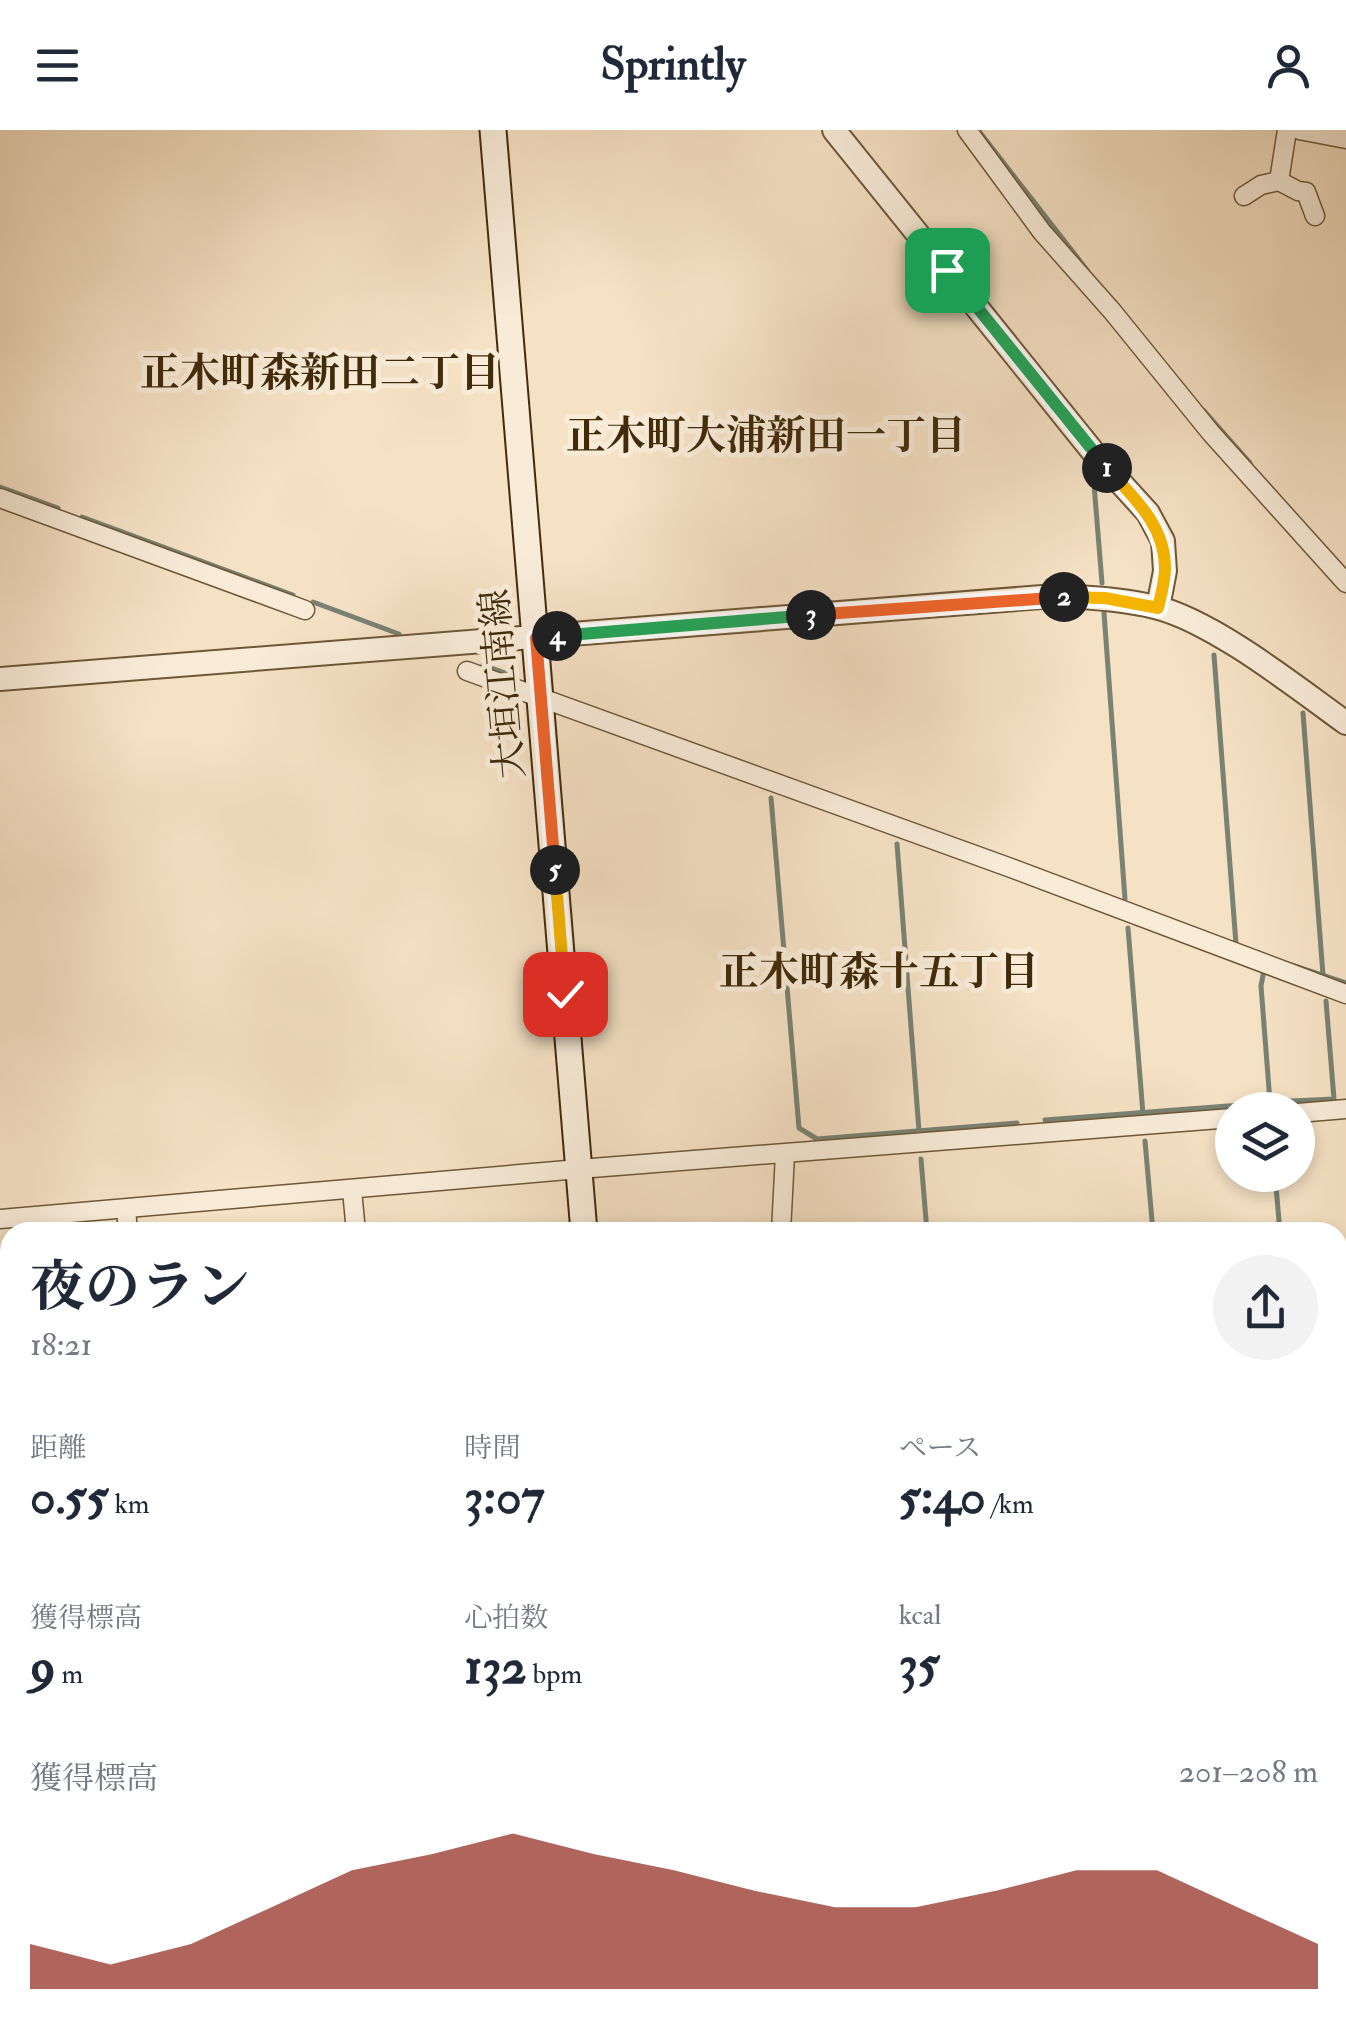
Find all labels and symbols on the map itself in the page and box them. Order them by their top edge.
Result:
pin [905,228,990,313]
district label: 正木町森新田二丁目 [140,348,500,399]
district label: 正木町大浦新田一丁目 [566,411,966,462]
pin: 1 [1082,443,1132,493]
pin: 2 [1039,572,1089,622]
street label: 大垣江南線 [471,587,535,781]
pin: 3 [786,590,836,640]
pin: 4 [532,611,582,661]
pin: 5 [530,845,580,895]
district label: 正木町森十五丁目 [719,947,1039,998]
pin [523,952,608,1037]

